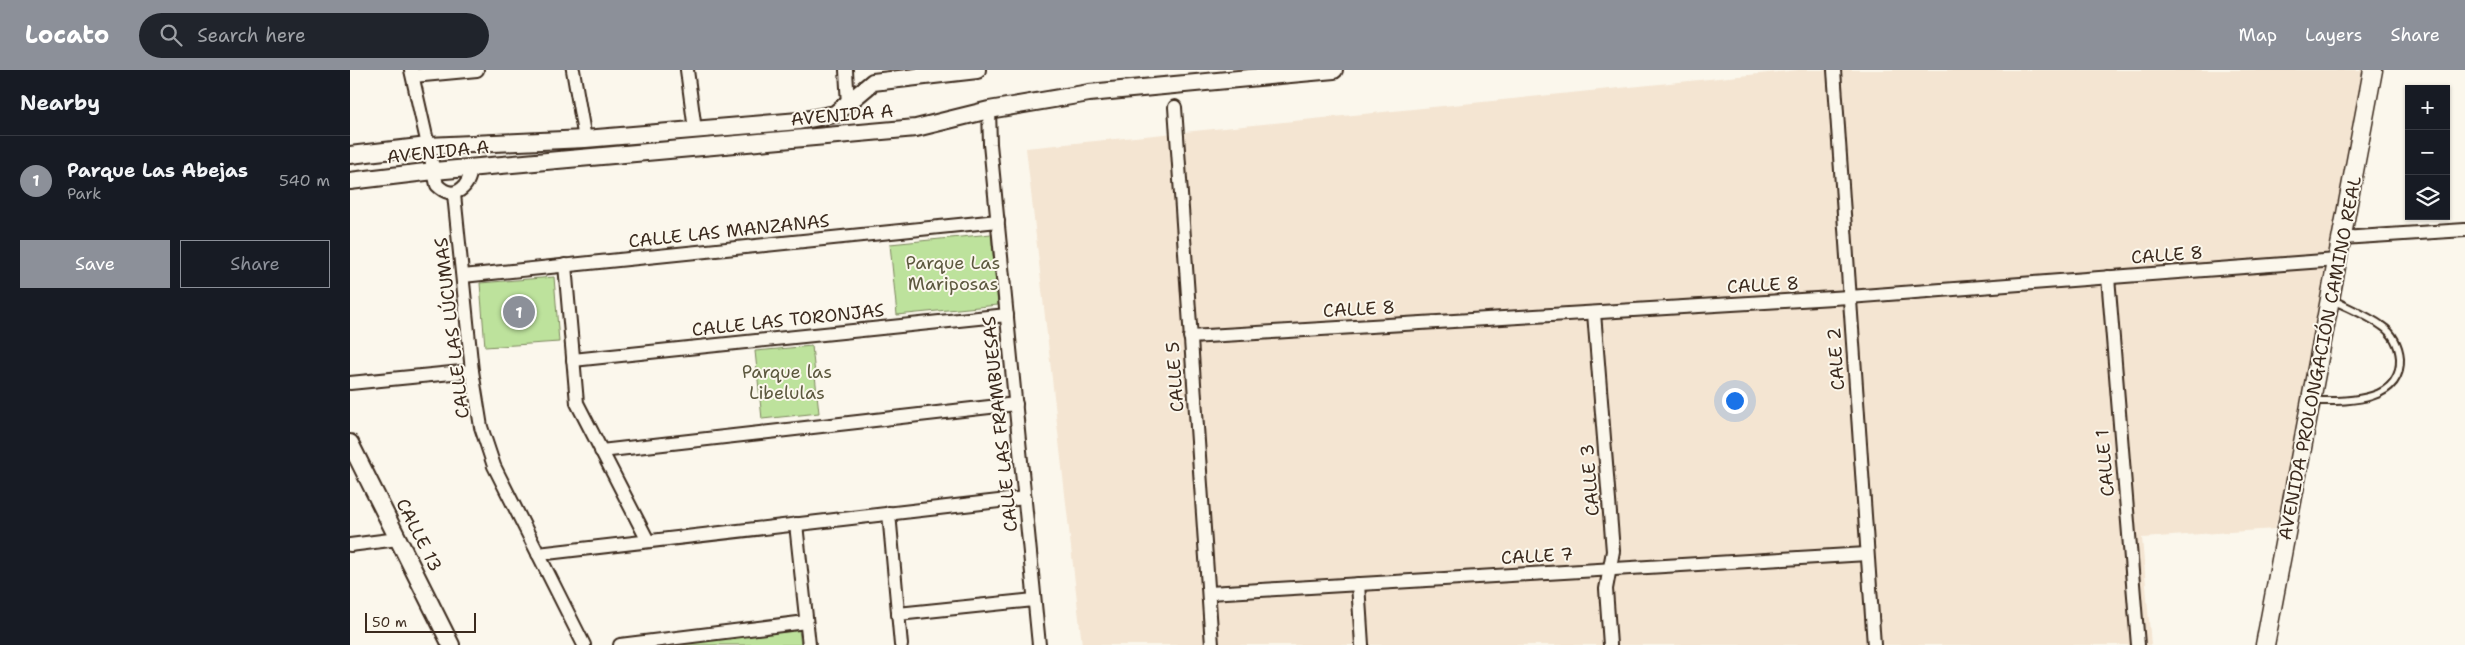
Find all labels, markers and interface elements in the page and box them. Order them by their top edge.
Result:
search box [139,13,489,58]
text: Locato [25,19,109,51]
icon: search [157,21,185,49]
text: Search here [197,23,306,48]
text: Map [2239,23,2277,47]
text: Layers [2305,23,2362,47]
text: Share [2390,23,2440,47]
map controls [2405,85,2450,220]
button: + [2405,85,2450,130]
text: Nearby [20,89,100,117]
street label: AVENIDA A [790,99,894,131]
button: − [2405,130,2450,175]
street label: AVENIDA A [386,135,490,169]
text: Parque Las Abejas [67,158,248,183]
text: 1 [32,170,40,191]
text: 540 m [279,170,330,191]
street label: AVENIDA PROLONGACIÓN CAMINO REAL [2273,174,2367,542]
button: layers [2405,175,2450,220]
text: Park [67,183,101,204]
street label: CALLE LAS MANZANAS [627,209,831,253]
street label: CALLE LAS LÚCUMAS [429,236,475,420]
button: Save [20,240,170,288]
button: Share [180,240,330,288]
street label: CALLE 8 [2130,241,2204,269]
park label: Parque Las Mariposas [906,251,1000,296]
street label: CALLE 8 [1726,271,1800,299]
pin: 1 [503,293,535,331]
street label: CALLE 8 [1322,295,1396,323]
street label: CALLE LAS TORONJAS [691,298,885,342]
street label: CALLE LAS FRAMBUESAS [977,315,1023,533]
street label: CALE 2 [1822,327,1850,391]
street label: CALLE 5 [1161,341,1189,413]
park label: Parque las Libelulas [742,360,832,405]
your location [1722,388,1748,414]
street label: CALLE 1 [2090,429,2120,497]
street label: CALLE 3 [1575,443,1605,517]
street label: CALLE 13 [390,494,448,576]
street label: CALLE 7 [1500,542,1574,570]
scale bar [365,610,476,633]
text: 50 m [372,613,407,631]

